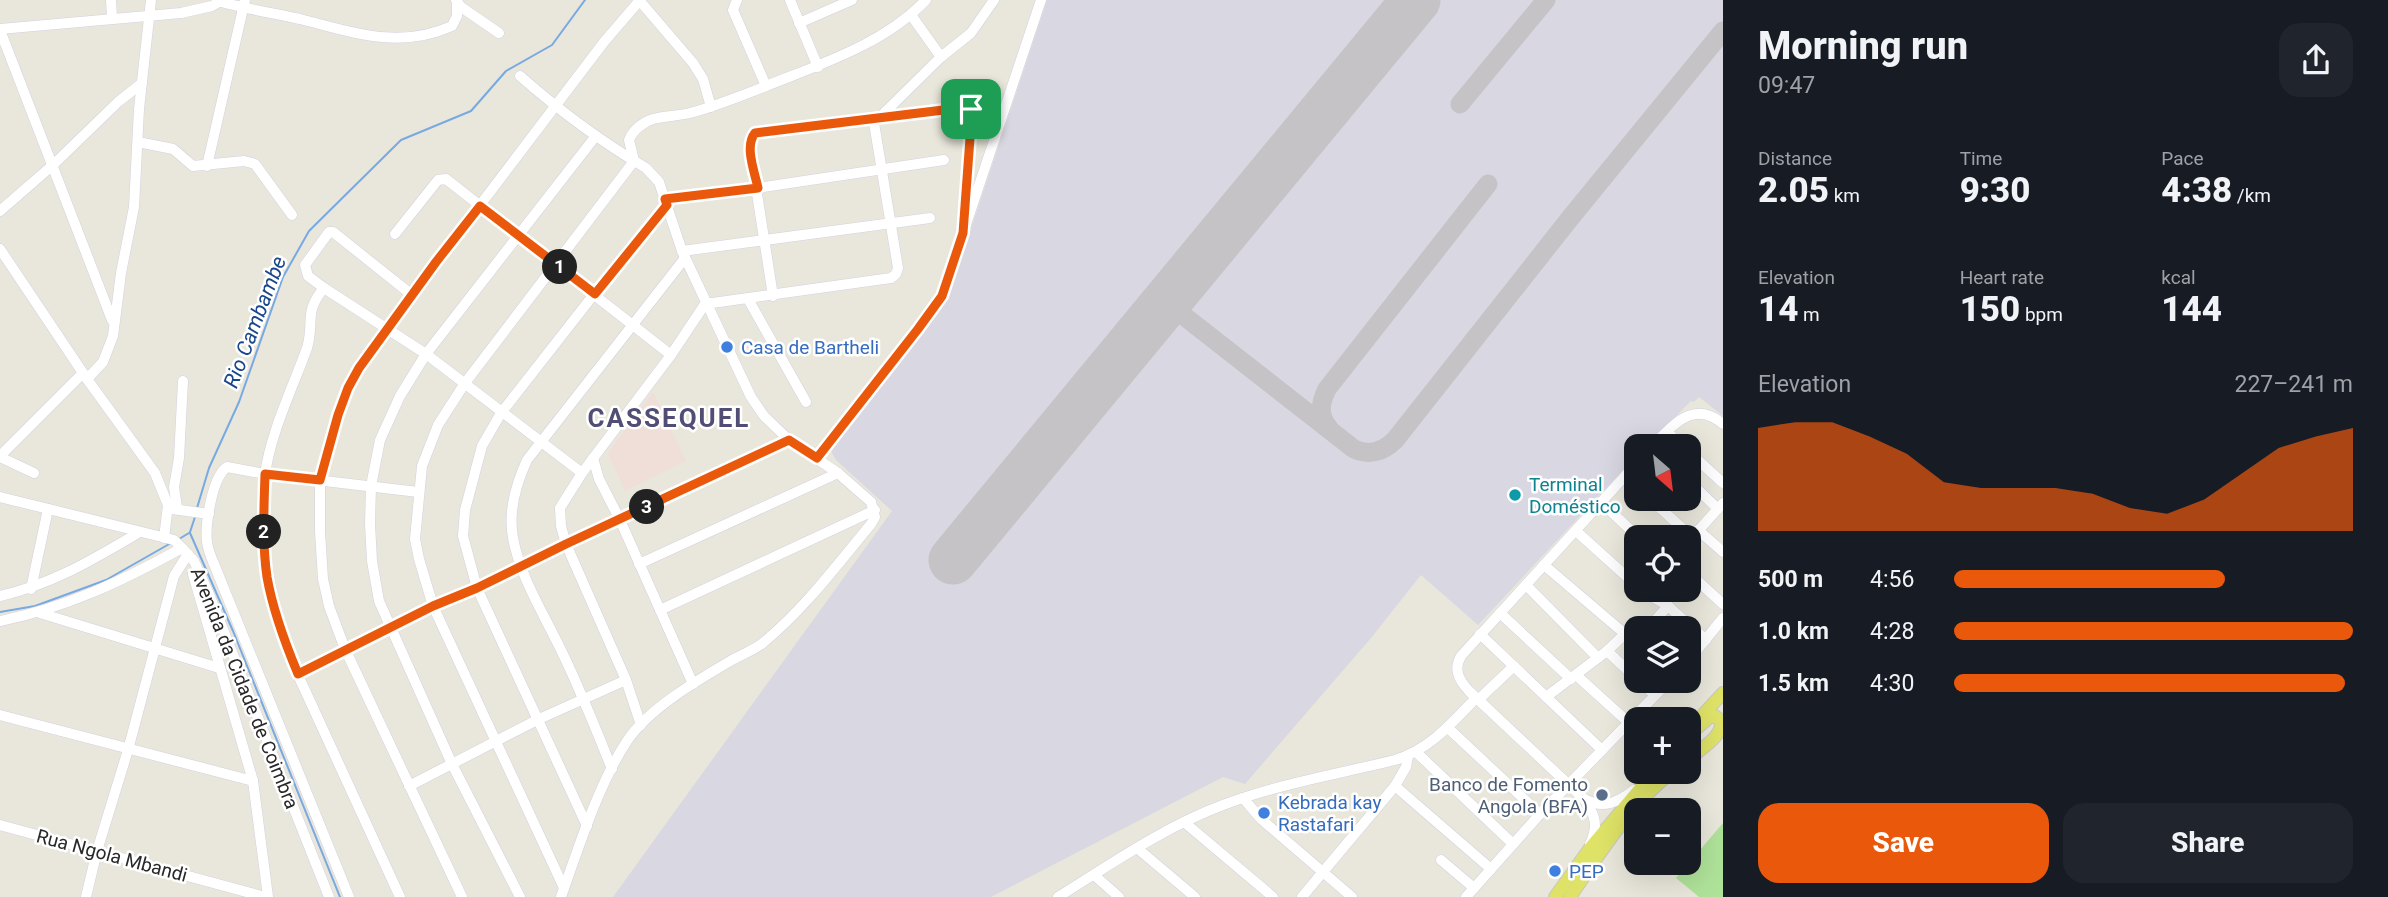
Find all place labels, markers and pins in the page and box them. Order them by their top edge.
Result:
pin [941,79,1001,139]
pin: 1 [542,250,578,284]
place label: Casa de Bartheli [741,336,879,359]
marker: Casa de Bartheli [719,339,735,355]
place label: Terminal Doméstico [1529,473,1620,518]
marker: Terminal Doméstico [1507,487,1523,503]
pin: 3 [630,490,664,524]
pin: 2 [246,514,282,550]
place label: Banco de Fomento Angola (BFA) [1429,773,1588,818]
marker: Banco de Fomento Angola (BFA) [1594,787,1610,803]
place label: Kebrada kay Rastafari [1278,791,1381,836]
marker: Kebrada kay Rastafari [1256,805,1272,821]
place label: PEP [1569,860,1604,883]
marker: PEP [1547,863,1563,879]

